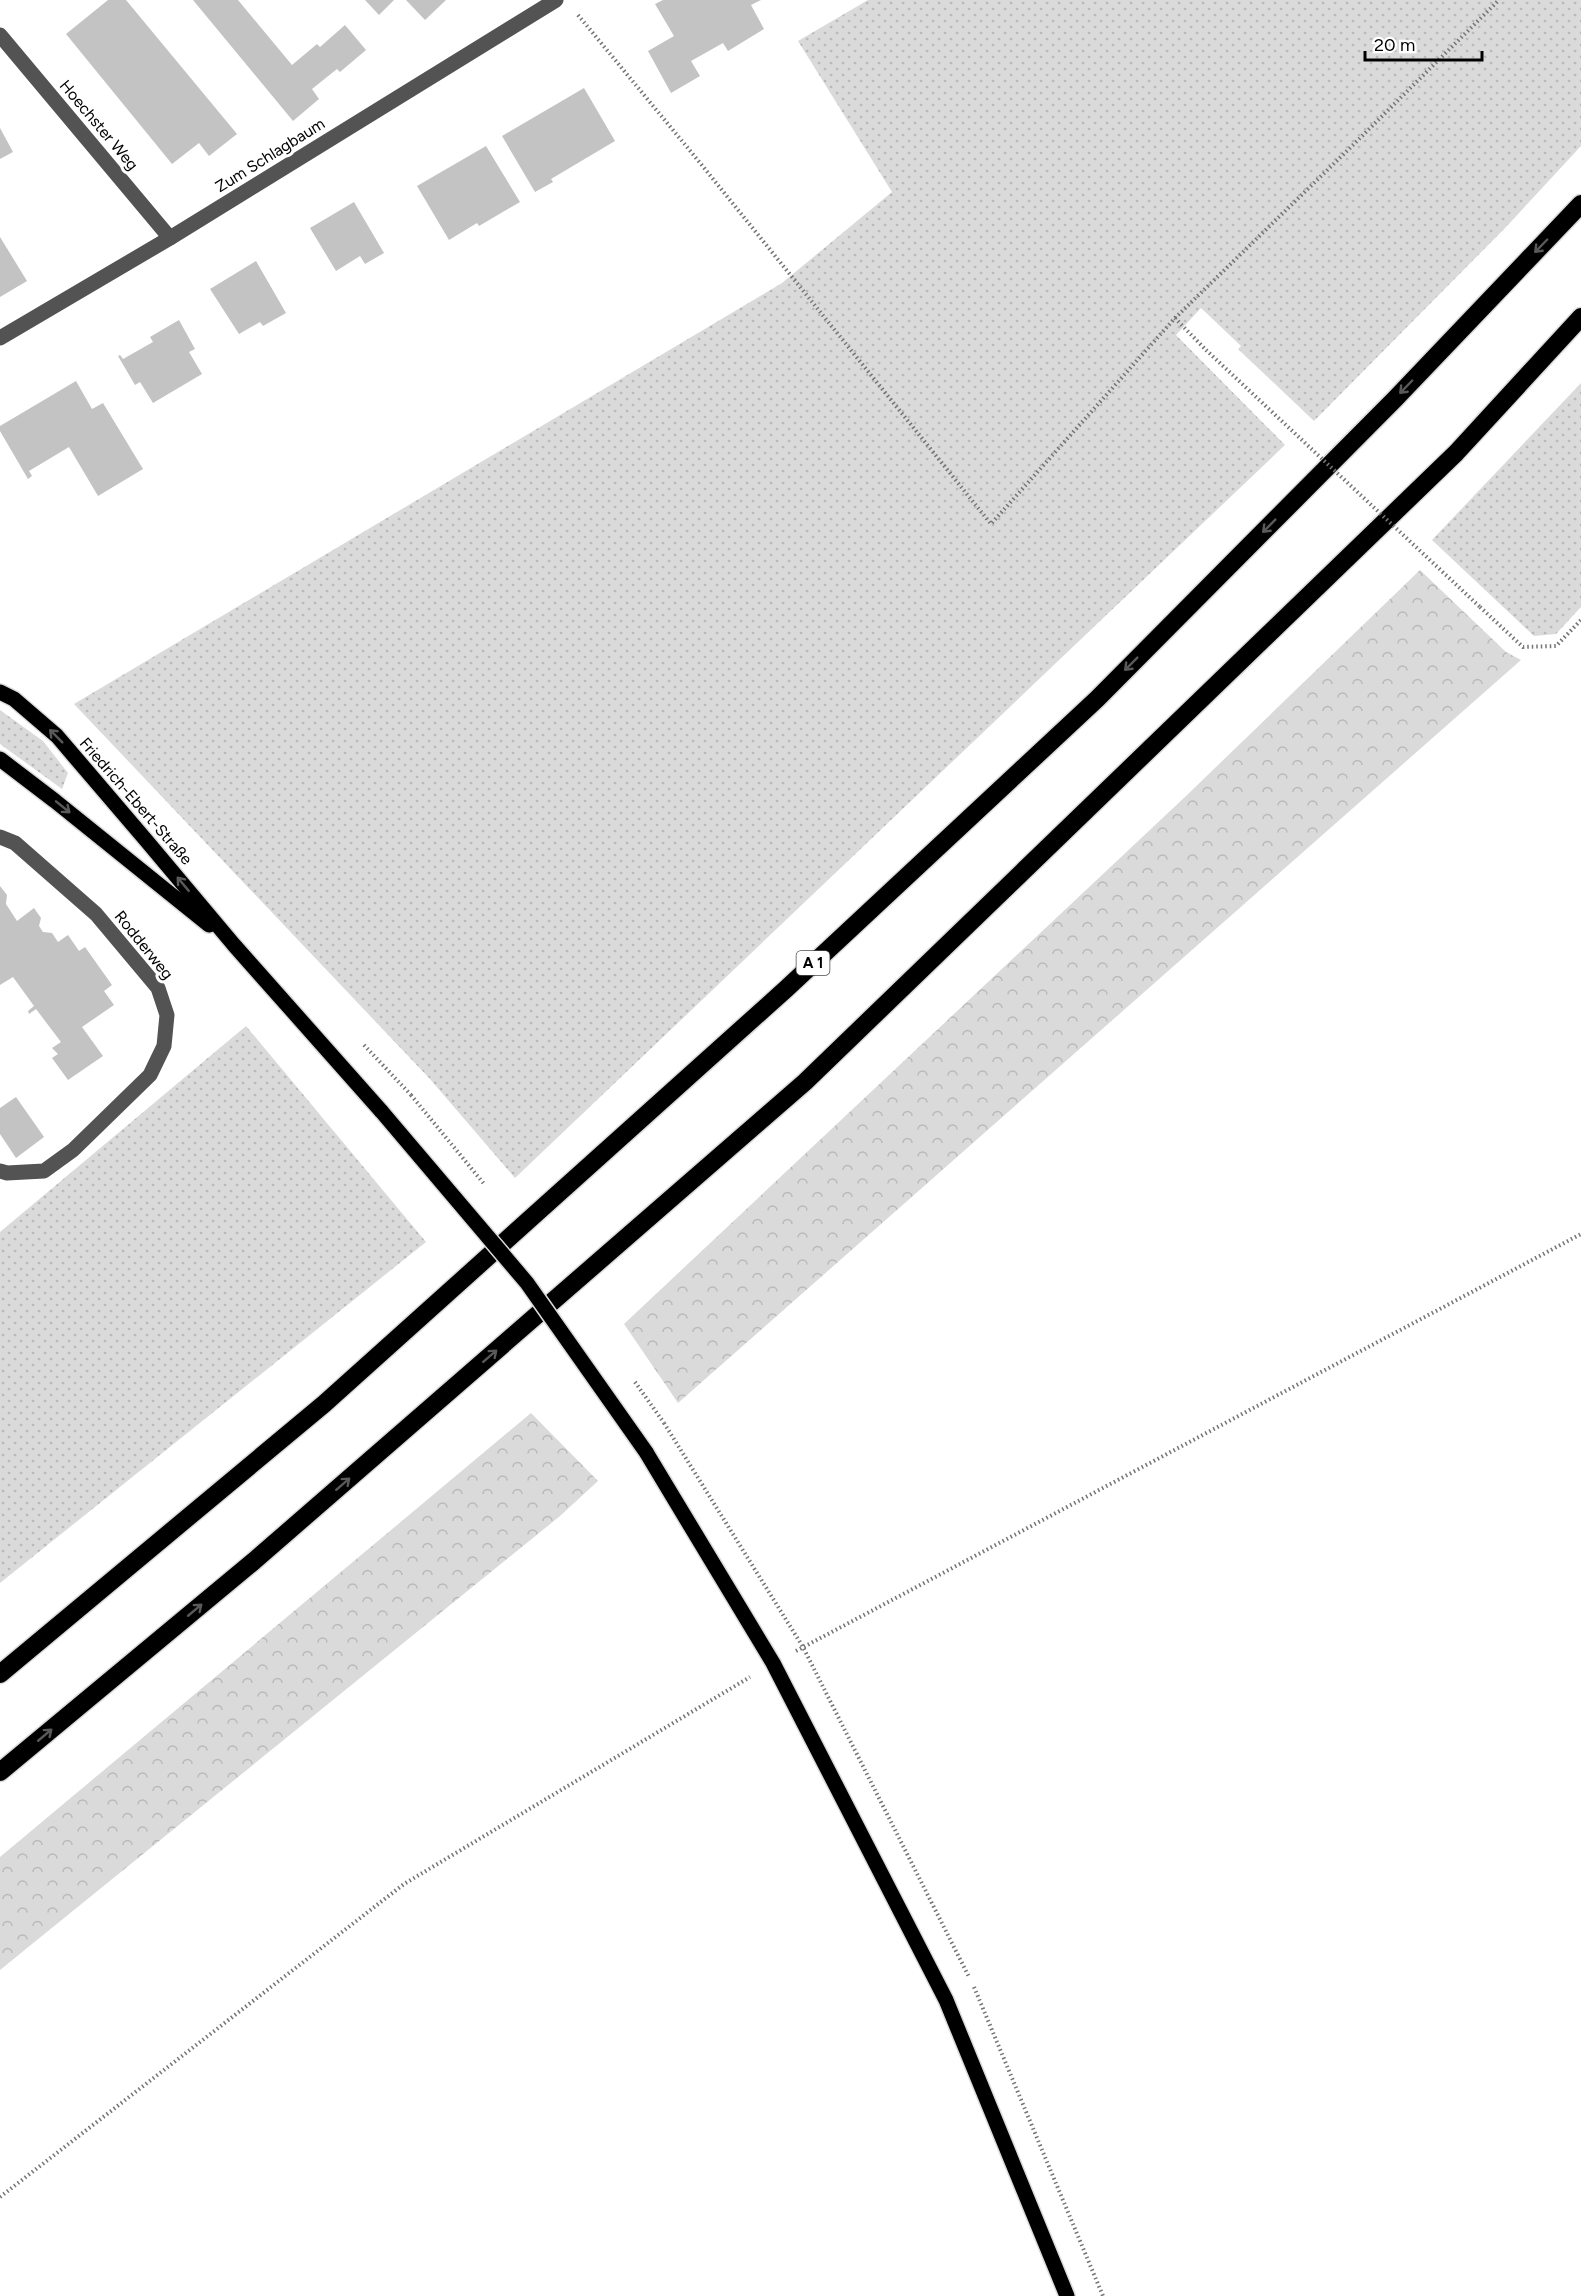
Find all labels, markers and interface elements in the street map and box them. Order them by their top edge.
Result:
scale bar [1365,24,1482,62]
text: 20 m [1374,34,1415,56]
street label: Hoechster Weg [56,76,142,174]
street label: Zum Schlagbaum [212,114,328,196]
one-way arrow [1534,238,1548,253]
one-way arrow [1399,379,1413,394]
one-way arrow [1261,518,1276,533]
one-way arrow [1124,656,1139,671]
one-way arrow [48,729,63,744]
street label: Friedrich-Ebert-Straße [76,734,196,869]
one-way arrow [55,801,71,814]
one-way arrow [176,877,190,892]
street label: Rodderweg [111,907,177,983]
road number: A 1 [796,951,830,975]
one-way arrow [482,1349,498,1362]
one-way arrow [335,1477,350,1491]
one-way arrow [187,1604,203,1617]
one-way arrow [37,1728,52,1742]

